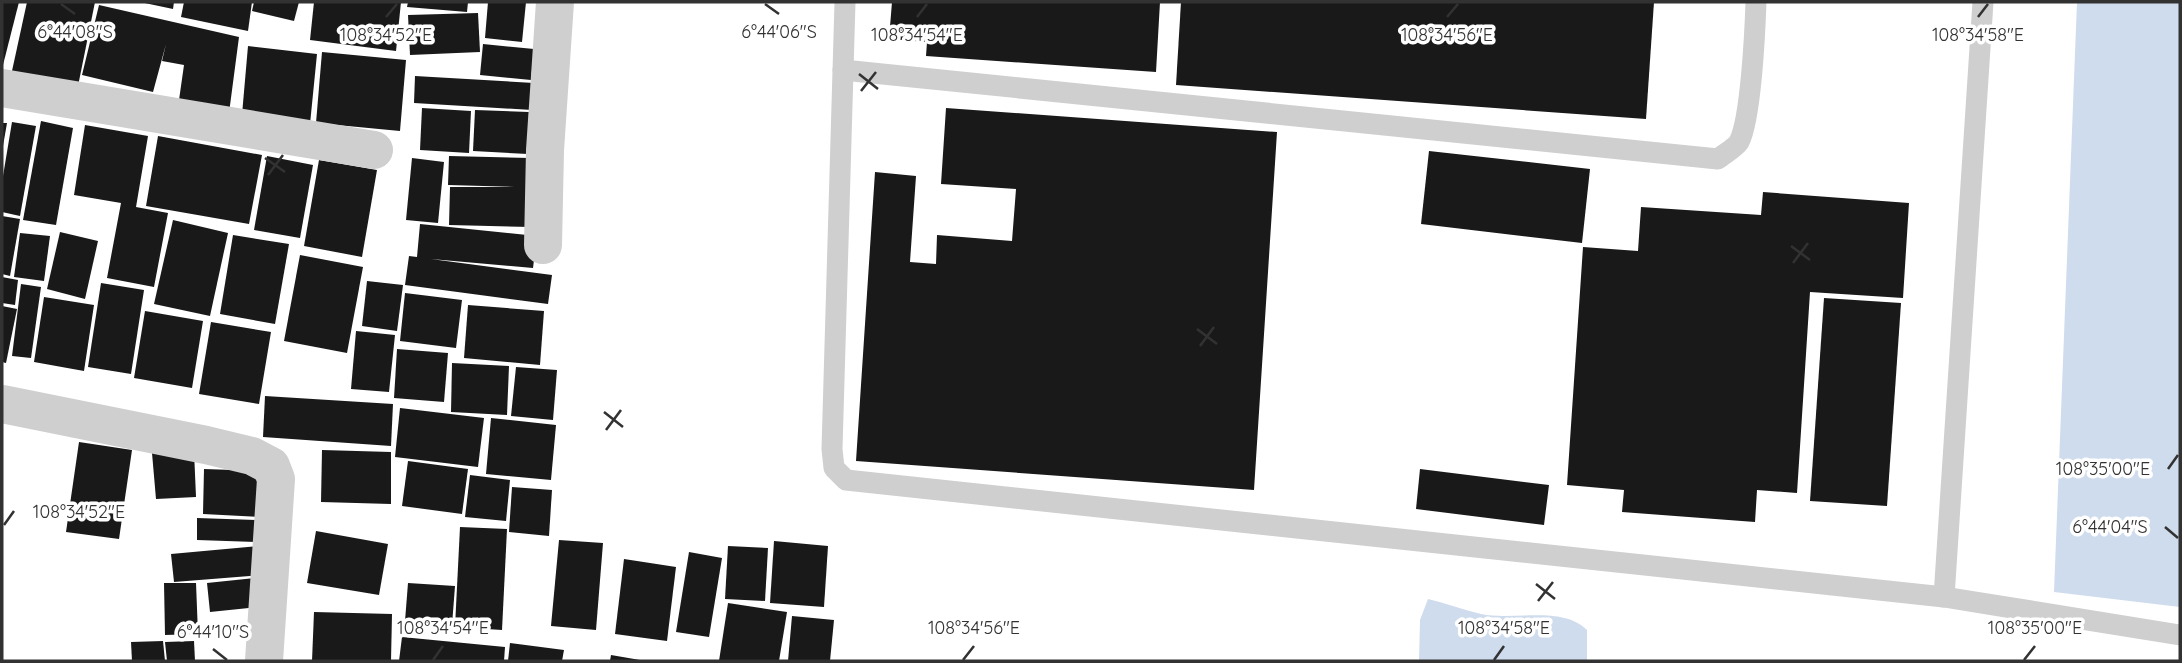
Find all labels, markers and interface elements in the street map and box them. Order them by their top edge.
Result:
text: 6°44'08"S [37,20,113,43]
text: 6°44'06"S [741,20,817,43]
text: 108°34'52"E [340,23,432,46]
text: 108°34'54"E [871,23,963,46]
text: 108°34'56"E [1401,23,1493,46]
text: 108°34'58"E [1932,23,2024,46]
text: 108°35'00"E [2056,457,2150,480]
text: 108°34'52"E [33,500,125,523]
text: 6°44'04"S [2072,515,2148,538]
text: 108°34'54"E [397,616,489,639]
text: 108°34'56"E [928,616,1020,639]
text: 108°34'58"E [1458,616,1550,639]
text: 108°35'00"E [1988,616,2082,639]
text: 6°44'10"S [177,620,249,643]

